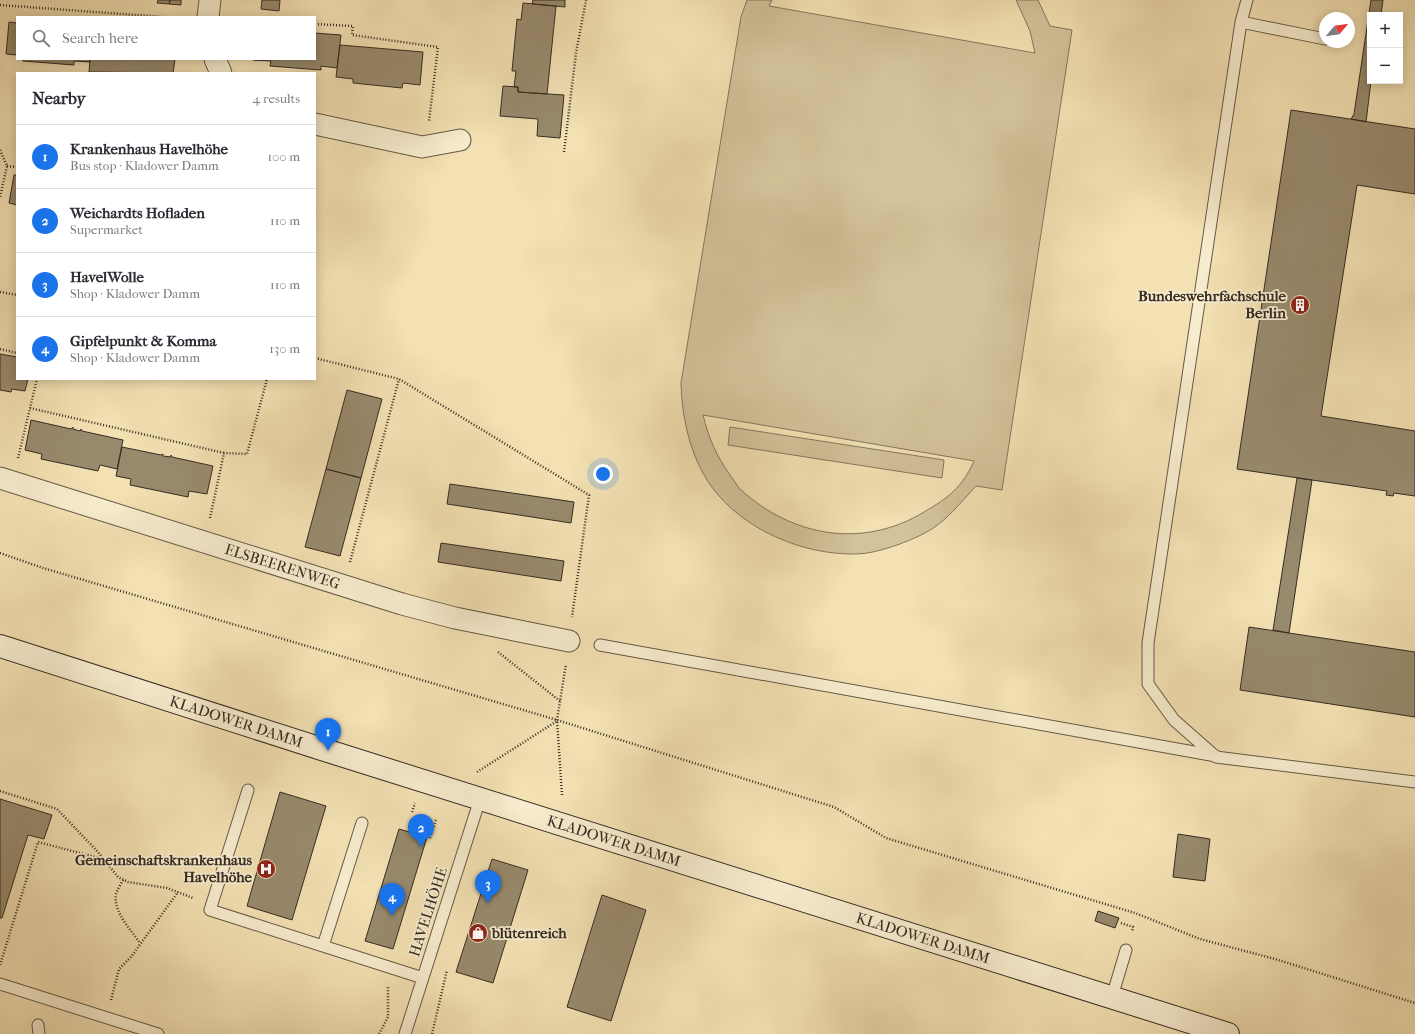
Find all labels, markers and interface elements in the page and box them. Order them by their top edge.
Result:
north arrow [1319,12,1355,48]
map controls [1367,12,1403,84]
button: + [1367,12,1403,48]
search box [16,16,316,60]
icon: search [30,27,52,49]
text: Search here [62,29,138,47]
button: − [1367,48,1403,84]
text: Nearby [32,88,86,108]
text: 4 results [253,91,300,106]
text: Krankenhaus Havelhöhe [70,140,228,158]
text: 1 [43,149,47,164]
text: 100 m [267,149,300,164]
text: Bus stop · Kladower Damm [70,158,219,173]
text: Weichardts Hofladen [70,204,205,222]
text: 2 [42,213,48,228]
text: 110 m [270,213,300,228]
text: Supermarket [70,222,143,237]
text: HavelWolle [70,268,144,286]
text: 3 [42,277,48,292]
text: 110 m [270,277,300,292]
text: Shop · Kladower Damm [70,286,200,301]
place label: Bundeswehrfachschule Berlin [1138,287,1287,322]
building icon: Bundeswehrfachschule Berlin [1289,294,1311,316]
text: Gipfelpunkt & Komma [70,332,216,350]
text: 4 [41,341,49,356]
text: 130 m [269,341,300,356]
text: Shop · Kladower Damm [70,350,200,365]
your location [593,464,613,484]
street label: ELSBEERENWEG [223,540,343,593]
street label: KLADOWER DAMM [167,692,305,751]
pin: 1 [315,718,341,751]
street label: KLADOWER DAMM [545,811,683,870]
pin: 2 [408,814,434,847]
place label: Gemeinschaftskrankenhaus Havelhöhe [75,851,253,886]
hospital icon: Gemeinschaftskrankenhaus Havelhöhe [255,858,277,880]
street label: HAVELHÖHE [405,865,451,959]
pin: 3 [475,870,501,903]
pin: 4 [379,883,405,916]
street label: KLADOWER DAMM [854,909,992,968]
shop icon: blütenreich [467,922,489,944]
place label: blütenreich [491,924,567,942]

